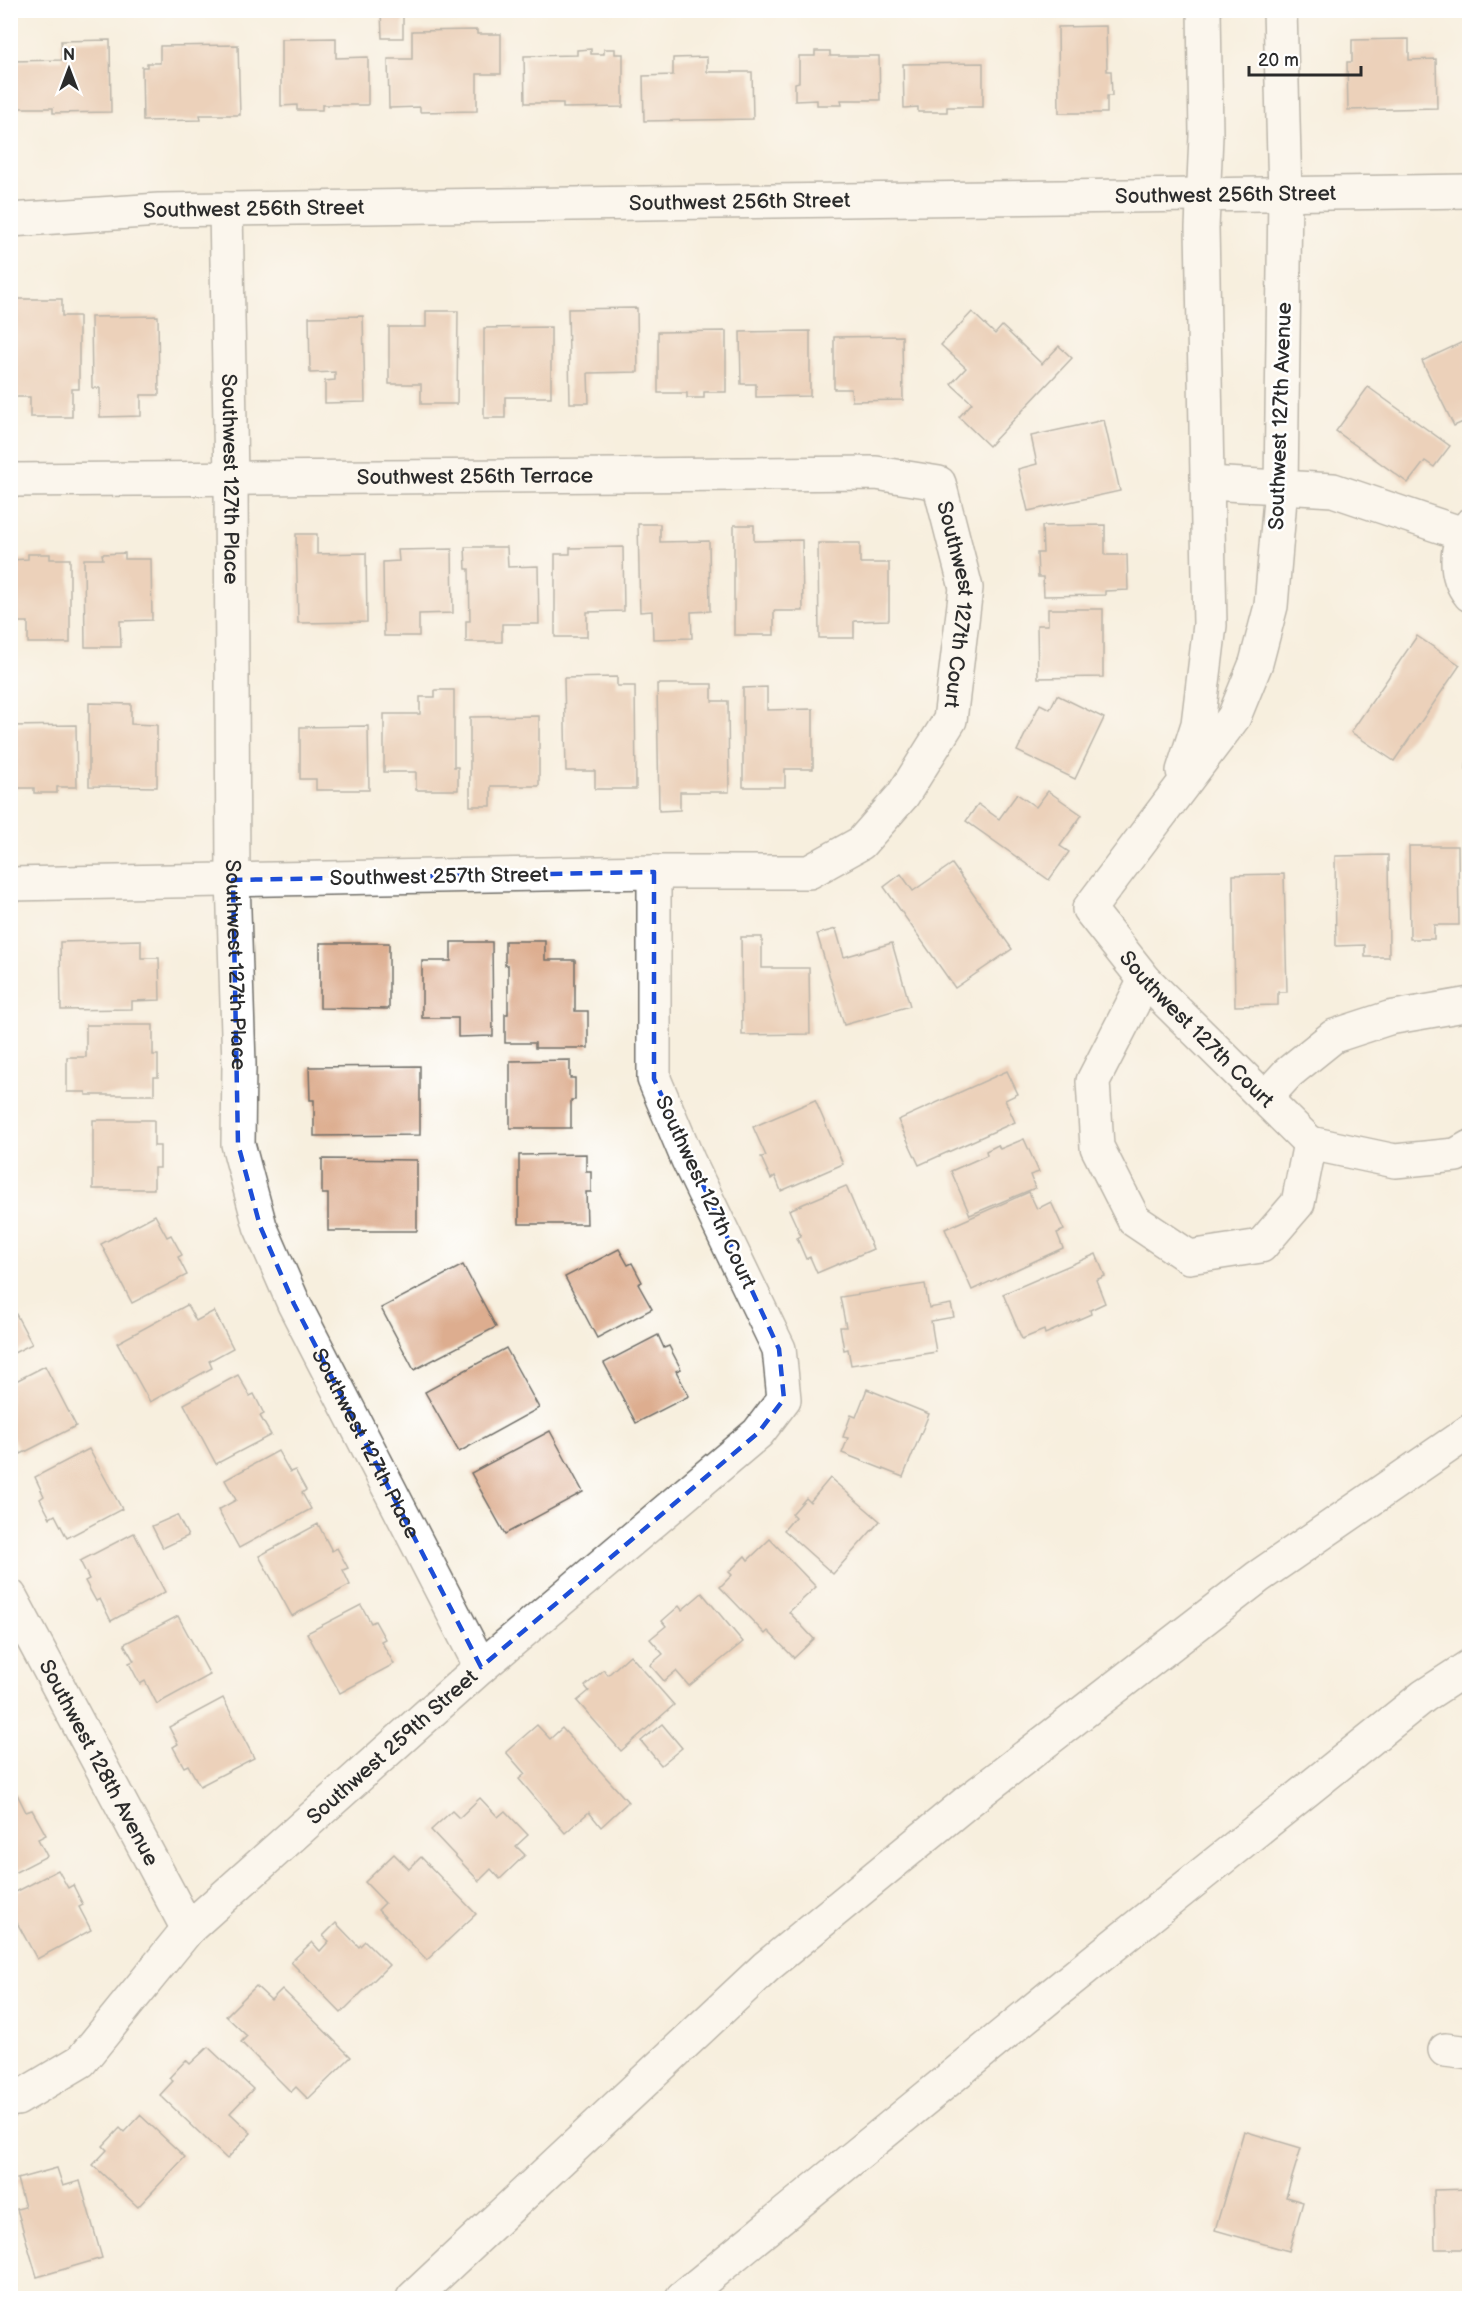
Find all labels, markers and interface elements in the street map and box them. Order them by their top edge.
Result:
north arrow [39,39,99,99]
scale bar [1249,39,1362,77]
text: N [63,46,75,65]
text: 20 m [1258,50,1299,71]
street label: Southwest 256th Street [1115,181,1337,209]
street label: Southwest 256th Street [629,188,851,216]
street label: Southwest 256th Street [142,195,365,224]
street label: Southwest 127th Avenue [1264,302,1297,530]
street label: Southwest 127th Place [216,373,244,584]
street label: Southwest 256th Terrace [357,463,593,490]
street label: Southwest 127th Court [931,498,978,710]
street label: Southwest 127th Place [220,859,251,1070]
street label: Southwest 257th Street [329,862,549,891]
street label: Southwest 127th Court [1114,946,1279,1114]
street label: Southwest 127th Court [650,1092,761,1293]
street label: Southwest 127th Place [306,1344,425,1543]
street label: Southwest 128th Avenue [33,1656,164,1870]
street label: Southwest 259th Street [302,1664,483,1830]

